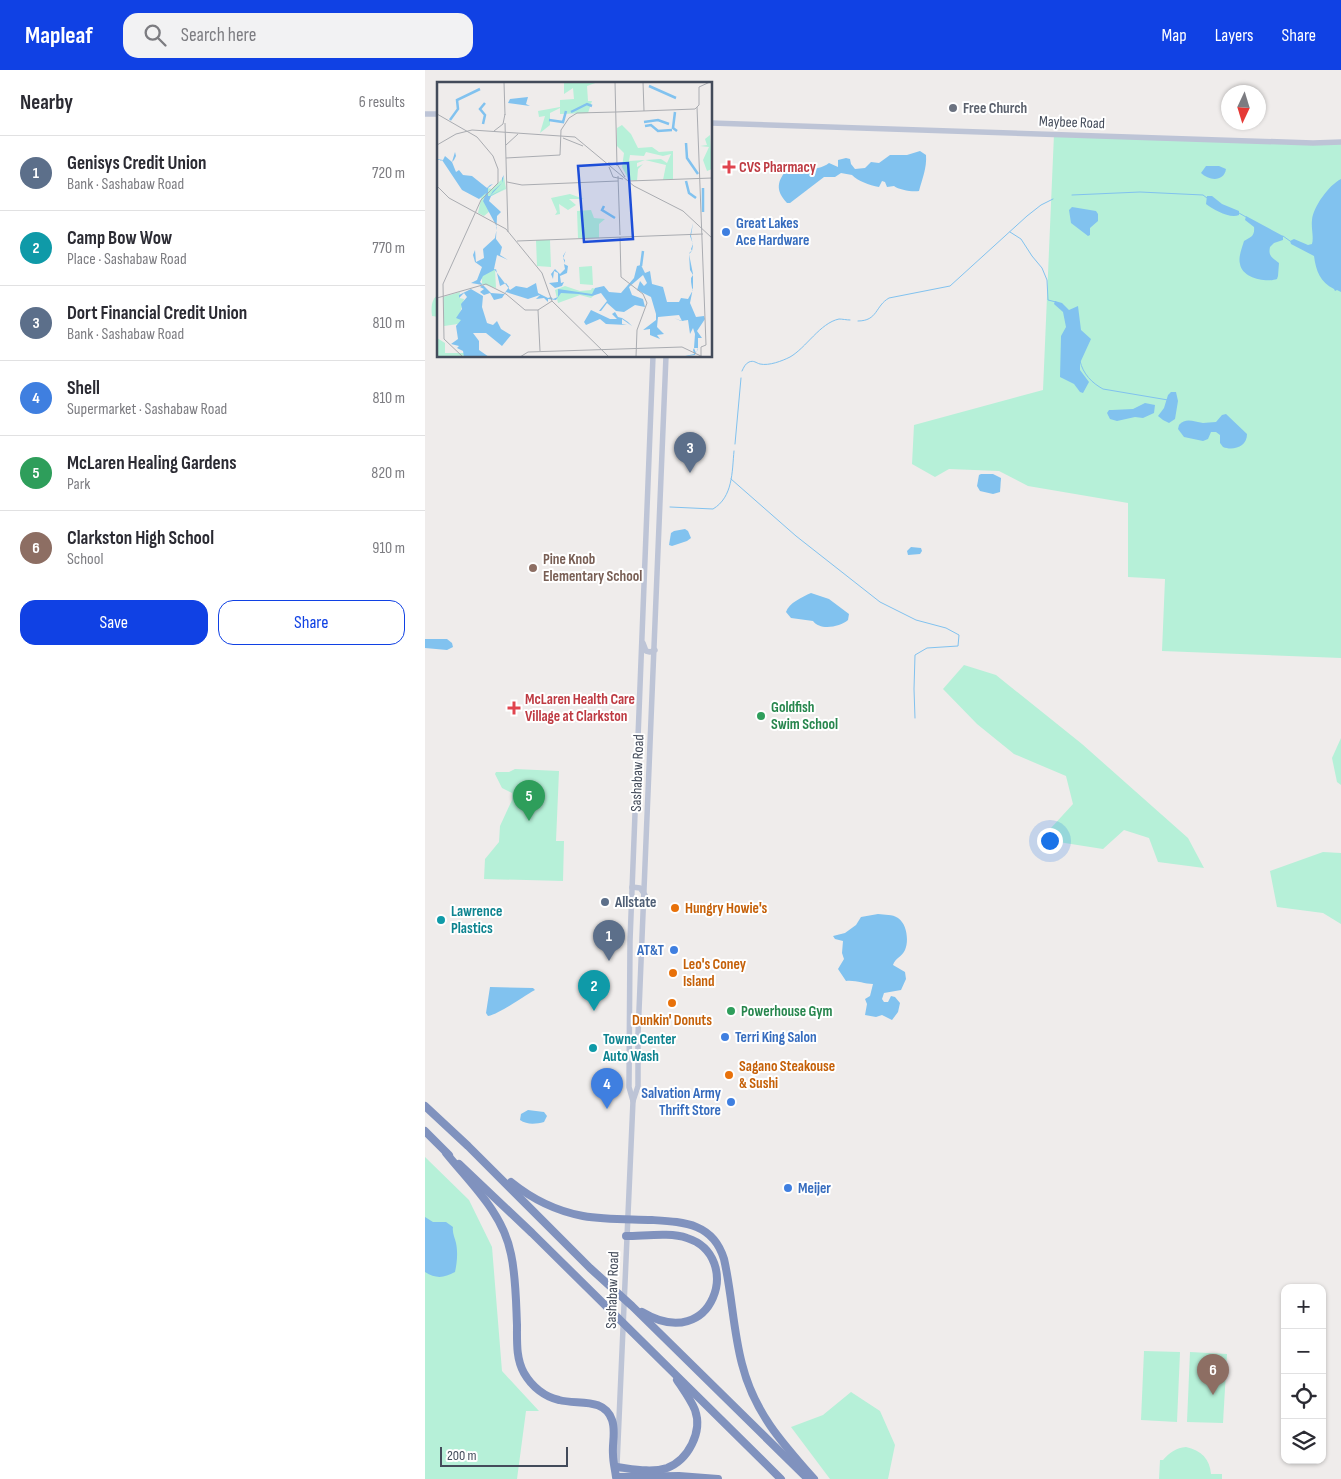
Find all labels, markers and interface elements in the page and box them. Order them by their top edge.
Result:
search box [123,13,473,58]
text: Mapleaf [25,21,93,50]
icon: search [141,21,169,49]
text: Search here [181,24,256,47]
text: Map [1162,25,1187,46]
text: Layers [1215,25,1254,46]
text: Share [1282,25,1316,46]
inset map [437,82,713,358]
north arrow [1221,85,1266,130]
text: Nearby [20,90,73,115]
text: 6 results [359,93,405,112]
place label: Free Church [963,99,1027,118]
marker: Free Church [947,102,959,114]
street label: Maybee Road [1039,112,1105,133]
text: Genisys Credit Union [67,152,207,175]
place label: CVS Pharmacy [739,158,817,177]
marker: CVS Pharmacy [723,161,735,173]
text: 1 [33,164,39,183]
text: 720 m [372,164,405,183]
text: Bank · Sashabaw Road [67,175,184,194]
place label: Great Lakes Ace Hardware [735,214,809,250]
marker: Great Lakes Ace Hardware [720,226,732,238]
text: Camp Bow Wow [67,227,172,250]
text: 2 [32,239,40,258]
text: 770 m [372,239,405,258]
text: Place · Sashabaw Road [67,250,187,269]
text: Dort Financial Credit Union [67,302,247,325]
text: 3 [32,314,40,333]
text: 810 m [372,314,405,333]
text: Bank · Sashabaw Road [67,325,184,344]
text: Shell [67,377,100,400]
text: 4 [32,389,40,408]
text: 810 m [372,389,405,408]
text: Supermarket · Sashabaw Road [67,400,227,419]
pin: 3 [674,432,706,473]
text: McLaren Healing Gardens [67,452,236,475]
text: 5 [32,464,40,483]
text: 820 m [371,464,405,483]
text: Park [67,475,90,494]
text: Clarkston High School [67,527,214,550]
text: 6 [32,539,40,558]
text: 910 m [372,539,405,558]
text: School [67,550,103,569]
place label: Pine Knob Elementary School [543,550,642,586]
marker: Pine Knob Elementary School [527,562,539,574]
button: Save [20,600,208,645]
button: Share [218,600,405,645]
place label: McLaren Health Care Village at Clarkston [525,690,635,726]
place label: Goldfish Swim School [771,698,838,734]
marker: McLaren Health Care Village at Clarkston [507,701,521,715]
marker: Goldfish Swim School [755,710,767,722]
street label: Sashabaw Road [627,734,648,812]
pin: 5 [513,780,545,821]
your location [1037,828,1063,854]
place label: Allstate [614,893,656,912]
marker: Allstate [599,896,611,908]
place label: Hungry Howie's [685,899,768,918]
place label: Lawrence Plastics [451,902,502,938]
marker: Hungry Howie's [669,902,681,914]
marker: Lawrence Plastics [435,914,447,926]
pin: 1 [593,920,625,961]
place label: AT&T [636,941,664,960]
marker: AT&T [668,944,680,956]
place label: Leo's Coney Island [683,955,747,991]
marker: Leo's Coney Island [667,967,679,979]
pin: 2 [578,970,610,1011]
marker: Dunkin' Donuts [666,997,678,1009]
place label: Powerhouse Gym [741,1002,833,1021]
marker: Powerhouse Gym [725,1005,737,1017]
place label: Dunkin' Donuts [632,1011,712,1030]
place label: Terri King Salon [735,1028,817,1047]
place label: Towne Center Auto Wash [602,1030,677,1066]
marker: Terri King Salon [719,1031,731,1043]
marker: Towne Center Auto Wash [587,1042,599,1054]
place label: Sagano Steakouse & Sushi [739,1057,835,1093]
pin: 4 [591,1068,623,1109]
marker: Sagano Steakouse & Sushi [723,1069,735,1081]
place label: Salvation Army Thrift Store [641,1084,722,1120]
marker: Salvation Army Thrift Store [725,1096,737,1108]
place label: Meijer [798,1179,831,1198]
marker: Meijer [782,1182,794,1194]
street label: Sashabaw Road [602,1251,623,1329]
map controls [1281,1284,1326,1464]
button: + [1281,1284,1326,1329]
button: − [1281,1329,1326,1374]
pin: 6 [1197,1354,1229,1395]
button: locate [1281,1374,1326,1419]
button: layers [1281,1419,1326,1464]
scale bar [440,1444,567,1467]
text: 200 m [447,1447,476,1464]

